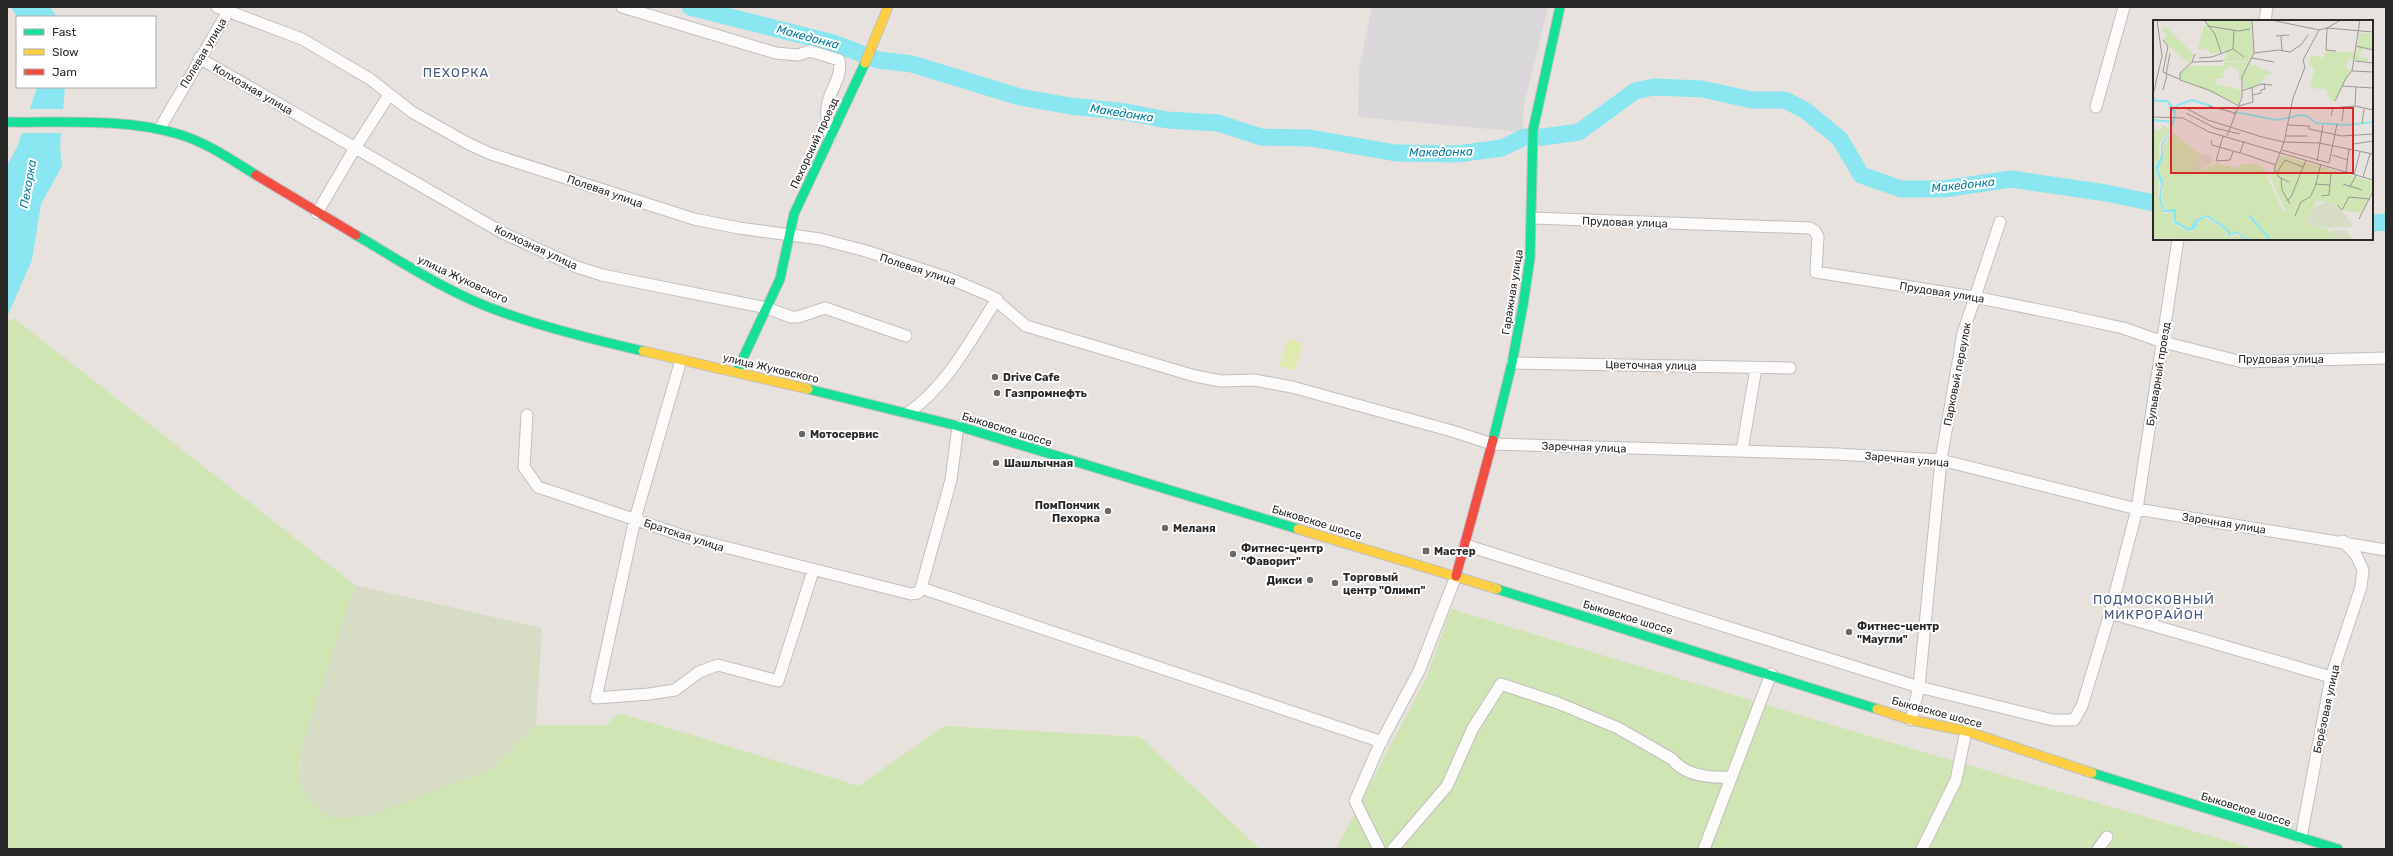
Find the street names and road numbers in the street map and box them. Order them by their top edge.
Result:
street label: Полевая улица [177,16,229,91]
street label: Колхозная улица [210,61,295,118]
street label: Пехорский проезд [788,95,841,191]
street label: Полевая улица [565,172,644,211]
street label: Прудовая улица [1582,215,1668,230]
street label: Колхозная улица [492,222,579,272]
street label: Гаражная улица [1499,248,1526,336]
street label: Полевая улица [878,251,958,288]
street label: улица Жуковского [415,253,510,306]
street label: Прудовая улица [1899,279,1985,306]
street label: Парковый переулок [1941,321,1974,427]
street label: Бульварный проезд [2144,321,2173,427]
street label: улица Жуковского [722,351,820,386]
street label: Прудовая улица [2238,353,2324,366]
street label: Цветочная улица [1605,358,1697,373]
street label: Быковское шоссе [960,410,1053,449]
street label: Заречная улица [1541,440,1627,455]
street label: Заречная улица [1864,449,1950,470]
street label: Быковское шоссе [1270,503,1363,542]
street label: Заречная улица [2181,510,2267,537]
street label: Братская улица [642,516,726,555]
street label: Быковское шоссе [1581,598,1674,637]
street label: Берёзовая улица [2311,664,2342,755]
street label: Быковское шоссе [1890,694,1984,731]
street label: Быковское шоссе [2199,790,2292,829]

